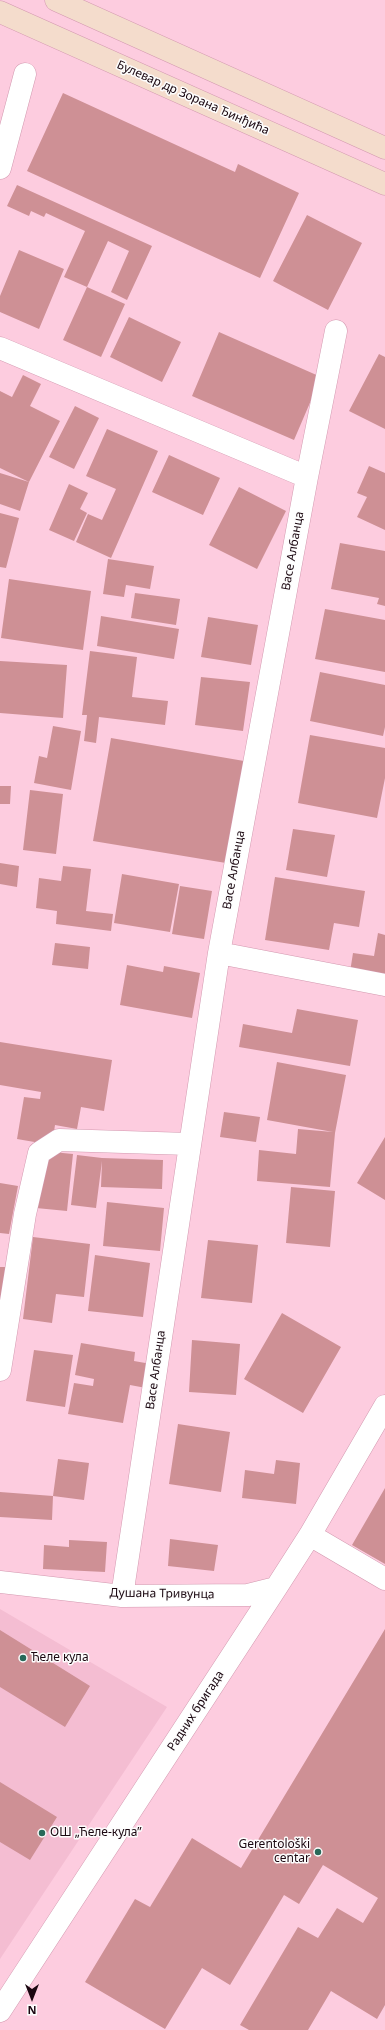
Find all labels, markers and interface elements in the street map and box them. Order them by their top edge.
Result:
street label: Булевар др Зорана Ђинђића [115,58,271,138]
street label: Васе Албанца [279,510,307,592]
street label: Васе Албанца [220,829,248,911]
street label: Васе Албанца [143,1329,169,1411]
street label: Душана Тривунца [109,1586,215,1602]
place label: Ћеле кула [31,1651,89,1665]
marker: Ћеле кула [18,1653,28,1663]
street label: Радних бригада [165,1668,227,1754]
place label: ОШ „Ћеле-кула” [50,1826,142,1840]
marker: ОШ „Ћеле-кула” [37,1828,47,1838]
place label: Gerentološki centar [238,1838,310,1866]
marker: Gerentološki centar [313,1847,323,1857]
north arrow [12,1978,52,2018]
text: N [28,2003,36,2018]

